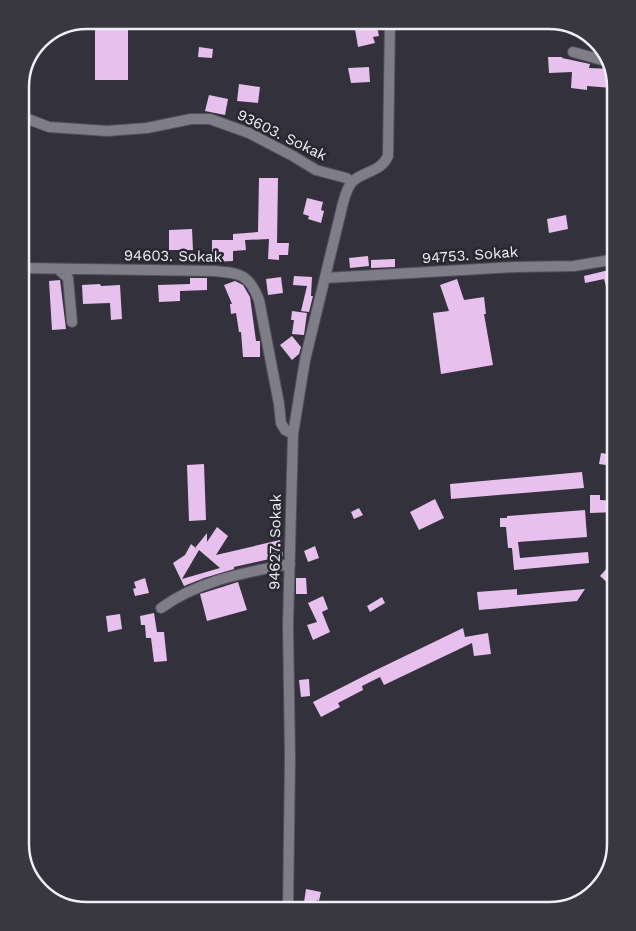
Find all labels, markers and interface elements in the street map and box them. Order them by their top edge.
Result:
street label: 93603. Sokak [234,106,330,165]
street label: 94753. Sokak [421,243,519,267]
street label: 94603. Sokak [124,246,223,266]
street label: 94627. Sokak [265,493,285,590]

